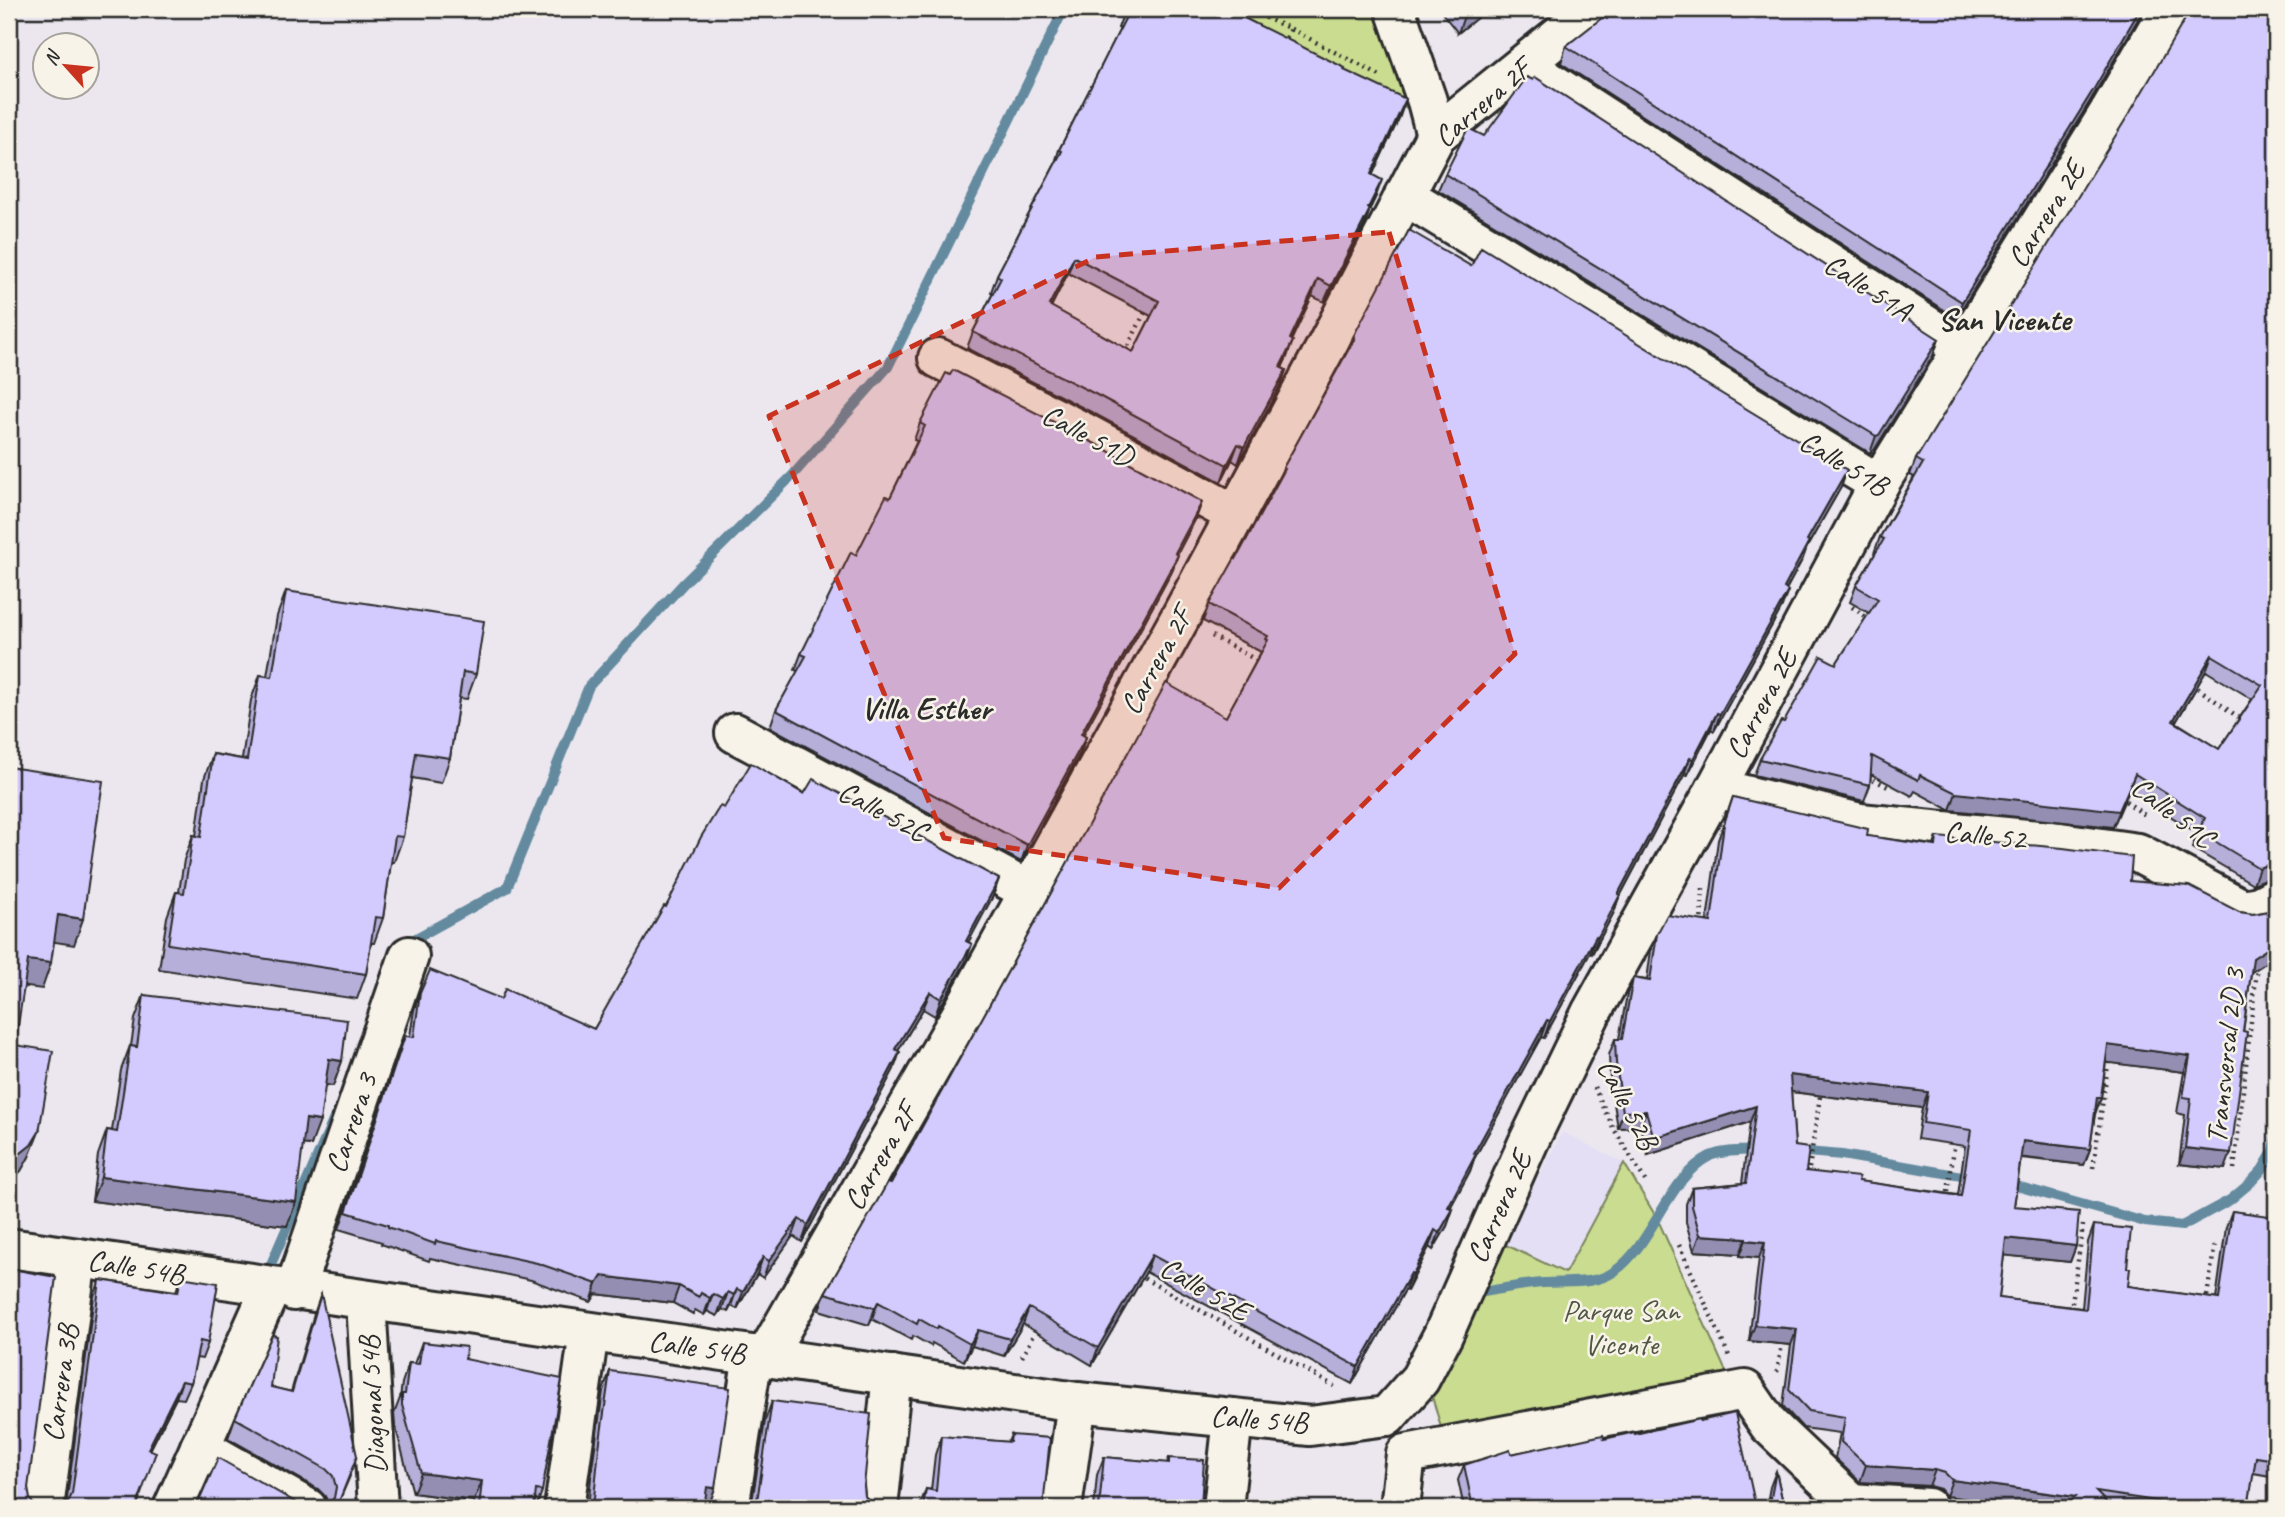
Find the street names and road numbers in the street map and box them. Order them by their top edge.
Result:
street label: Carrera 2F [1426,46,1543,155]
street label: Carrera 2E [1999,150,2096,274]
street label: Calle 51A [1817,245,1920,330]
street label: Calle 51D [1035,395,1143,476]
street label: Calle 51B [1793,422,1897,506]
street label: Carrera 2F [1111,595,1204,721]
street label: Carrera 2E [1716,639,1807,765]
street label: Calle 51C [2124,768,2225,858]
street label: Calle 52C [832,772,937,852]
street label: Calle 52 [1943,812,2030,858]
street label: Transversal 2D 3 [2197,964,2253,1145]
street label: Calle 52B [1588,1052,1669,1158]
street label: Carrera 3 [316,1066,386,1178]
street label: Carrera 2F [835,1092,929,1217]
street label: Carrera 2E [1458,1141,1542,1269]
street label: Calle 54B [85,1241,189,1294]
street label: Calle 52E [1153,1248,1260,1332]
street label: Carrera 3B [33,1320,87,1444]
street label: Calle 54B [646,1321,750,1373]
street label: Diagonal 54B [349,1333,395,1475]
street label: Calle 54B [1209,1397,1311,1442]

